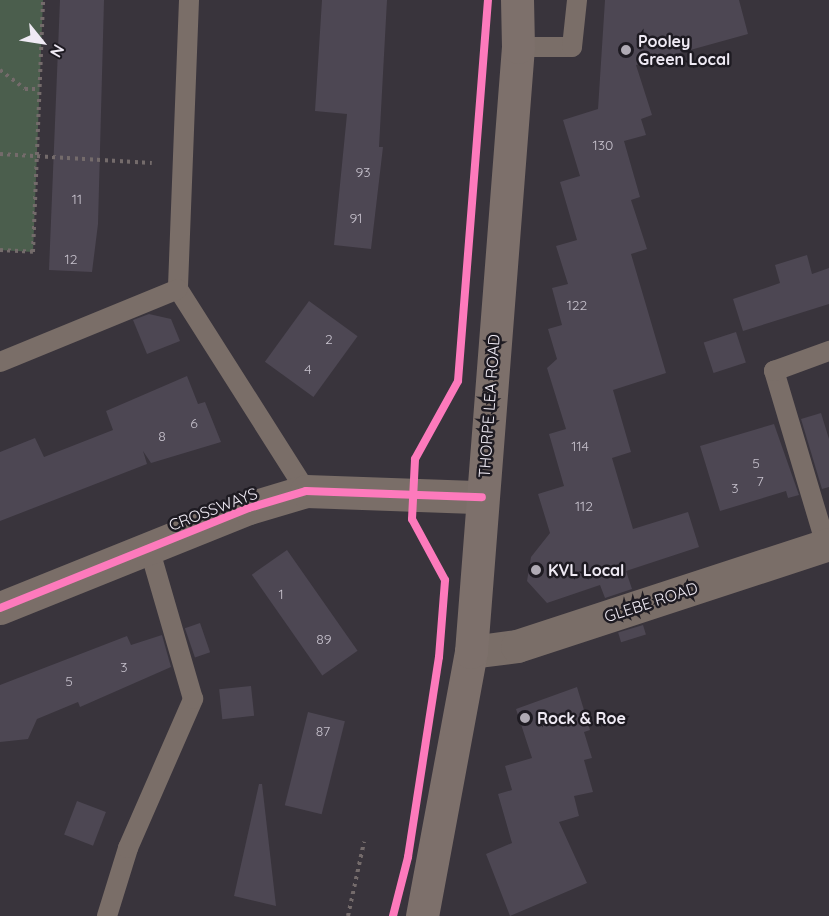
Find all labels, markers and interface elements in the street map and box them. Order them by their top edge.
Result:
north arrow [12,12,72,72]
place label: Pooley Green Local [638,31,730,69]
text: N [46,41,69,61]
marker: Pooley Green Local [619,43,633,57]
house number: 130 [593,137,613,153]
house number: 93 [355,164,371,180]
house number: 11 [72,191,82,207]
house number: 91 [349,210,363,226]
house number: 12 [65,251,77,267]
house number: 122 [567,297,587,313]
house number: 2 [325,331,333,347]
street label: THORPE LEA ROAD [474,333,504,479]
house number: 4 [304,361,312,377]
house number: 6 [190,415,198,431]
house number: 8 [158,428,166,444]
house number: 114 [571,438,589,454]
house number: 5 [752,455,760,471]
house number: 7 [756,473,764,489]
house number: 3 [731,480,739,496]
street label: CROSSWAYS [166,483,260,535]
house number: 112 [575,498,593,514]
place label: KVL Local [548,560,624,580]
marker: KVL Local [529,563,543,577]
street label: GLEBE ROAD [602,578,700,626]
house number: 1 [278,586,284,602]
house number: 89 [316,631,332,647]
house number: 3 [120,659,128,675]
house number: 5 [65,673,73,689]
place label: Rock & Roe [537,708,626,728]
marker: Rock & Roe [518,711,532,725]
house number: 87 [316,723,330,739]

